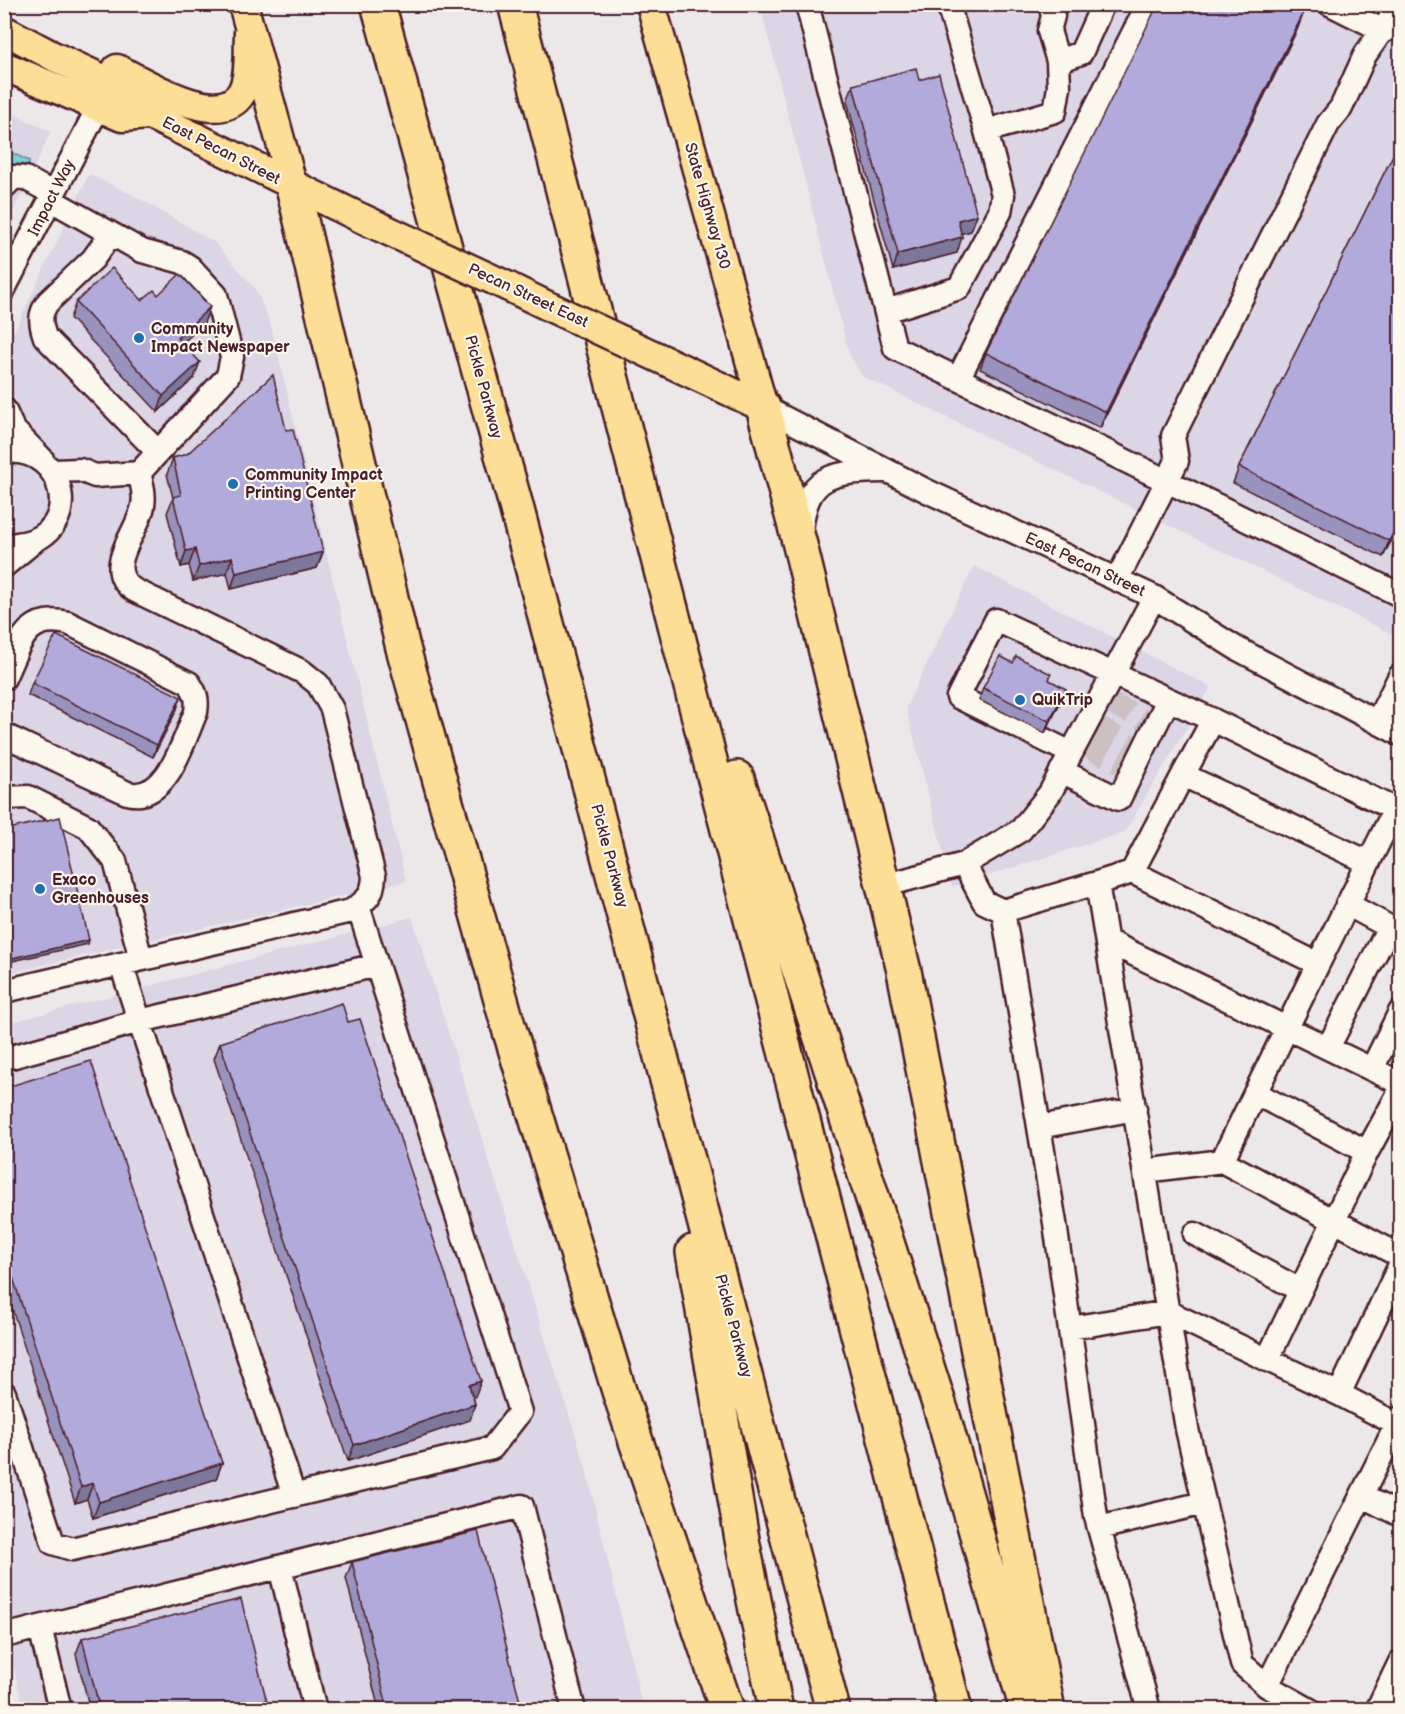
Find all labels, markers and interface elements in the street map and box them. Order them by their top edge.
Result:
street label: East Pecan Street [159,113,283,189]
street label: State Highway 130 [680,141,734,271]
street label: Impact Way [25,156,80,240]
street label: Pecan Street East [465,260,591,332]
place label: Community Impact Newspaper [151,320,290,357]
marker: Community Impact Newspaper [132,331,146,345]
street label: Pickle Parkway [460,333,506,442]
place label: Community Impact Printing Center [245,466,383,503]
marker: Community Impact Printing Center [226,477,240,491]
street label: East Pecan Street [1022,529,1148,601]
place label: QuikTrip [1032,691,1093,710]
marker: QuikTrip [1013,693,1027,707]
street label: Pickle Parkway [586,802,632,911]
place label: Exaco Greenhouses [52,871,149,908]
marker: Exaco Greenhouses [33,882,47,896]
street label: Pickle Parkway [710,1272,756,1381]

